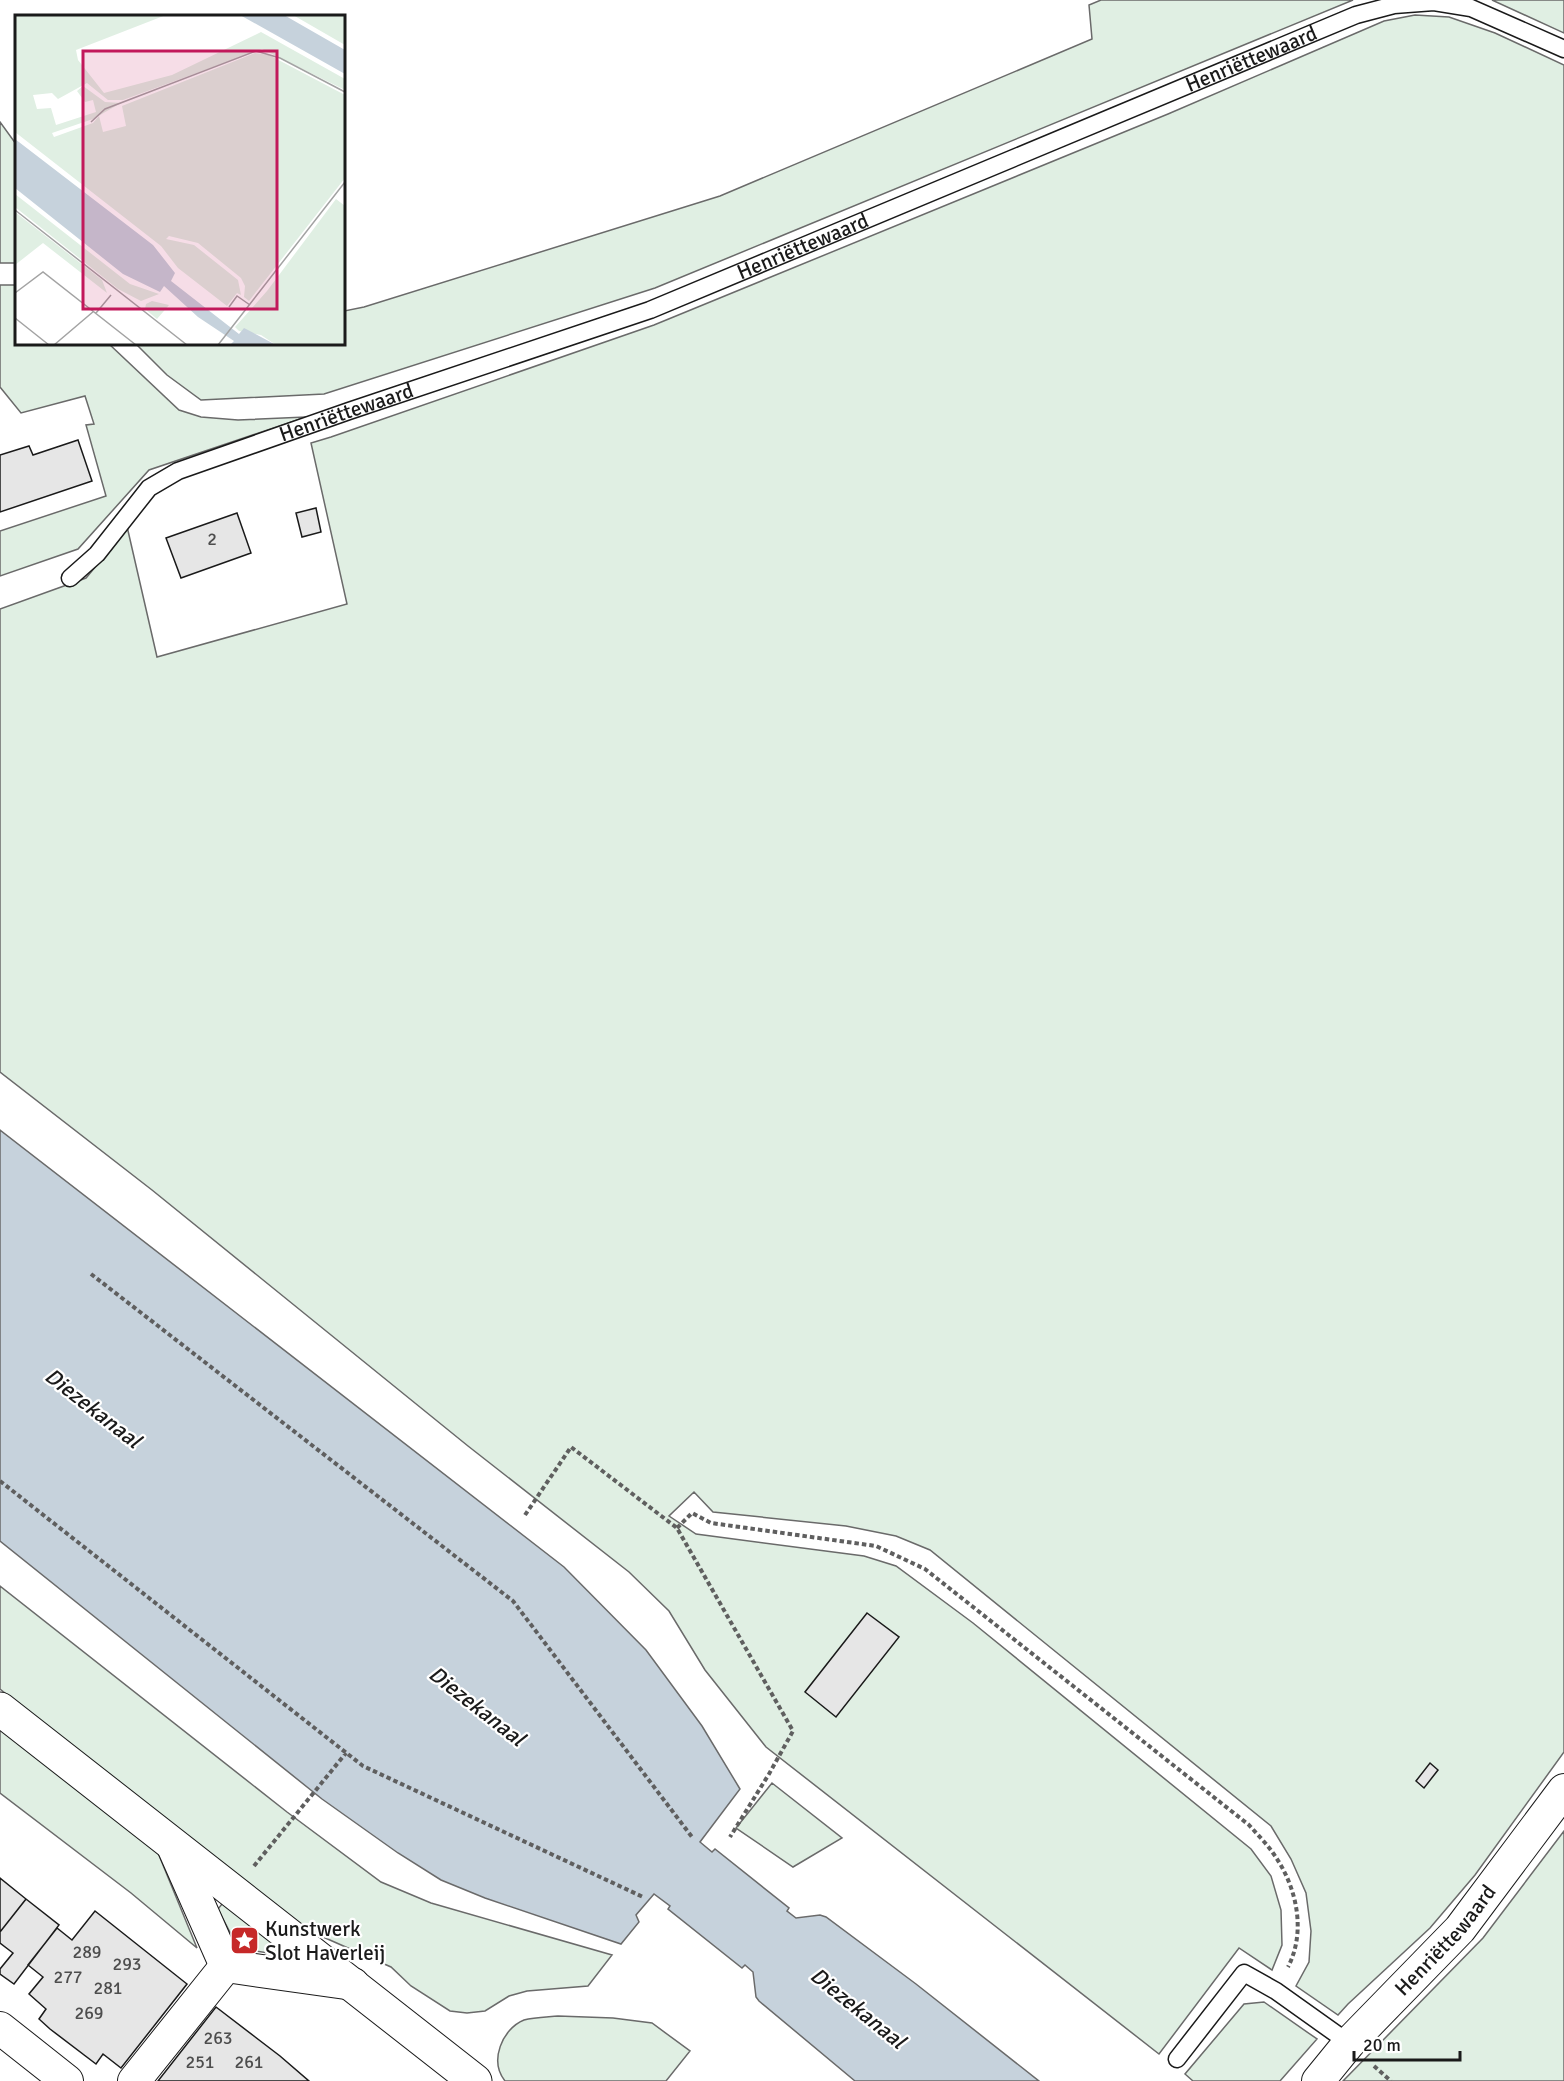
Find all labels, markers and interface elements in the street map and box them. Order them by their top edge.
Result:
inset map [15,15,345,345]
street label: Henriëttewaard [1181,20,1321,98]
street label: Henriëttewaard [733,207,872,285]
street label: Henriëttewaard [276,377,417,447]
house number: 2 [207,528,217,550]
water label: Diezekanaal [39,1362,148,1455]
water label: Diezekanaal [423,1660,532,1753]
street label: Henriëttewaard [1389,1880,1502,2001]
place label: Kunstwerk Slot Haverleij [265,1916,385,1966]
place icon: Kunstwerk Slot Haverleij [228,1925,260,1957]
house number: 289 [72,1941,102,1963]
house number: 293 [112,1953,142,1975]
water label: Diezekanaal [805,1961,912,2056]
house number: 277 [53,1966,83,1988]
house number: 281 [93,1977,123,1999]
house number: 269 [74,2002,104,2024]
scale bar [1354,2024,1460,2062]
house number: 263 [203,2027,233,2049]
text: 20 m [1363,2034,1401,2056]
house number: 251 [185,2051,215,2073]
house number: 261 [234,2051,264,2073]

